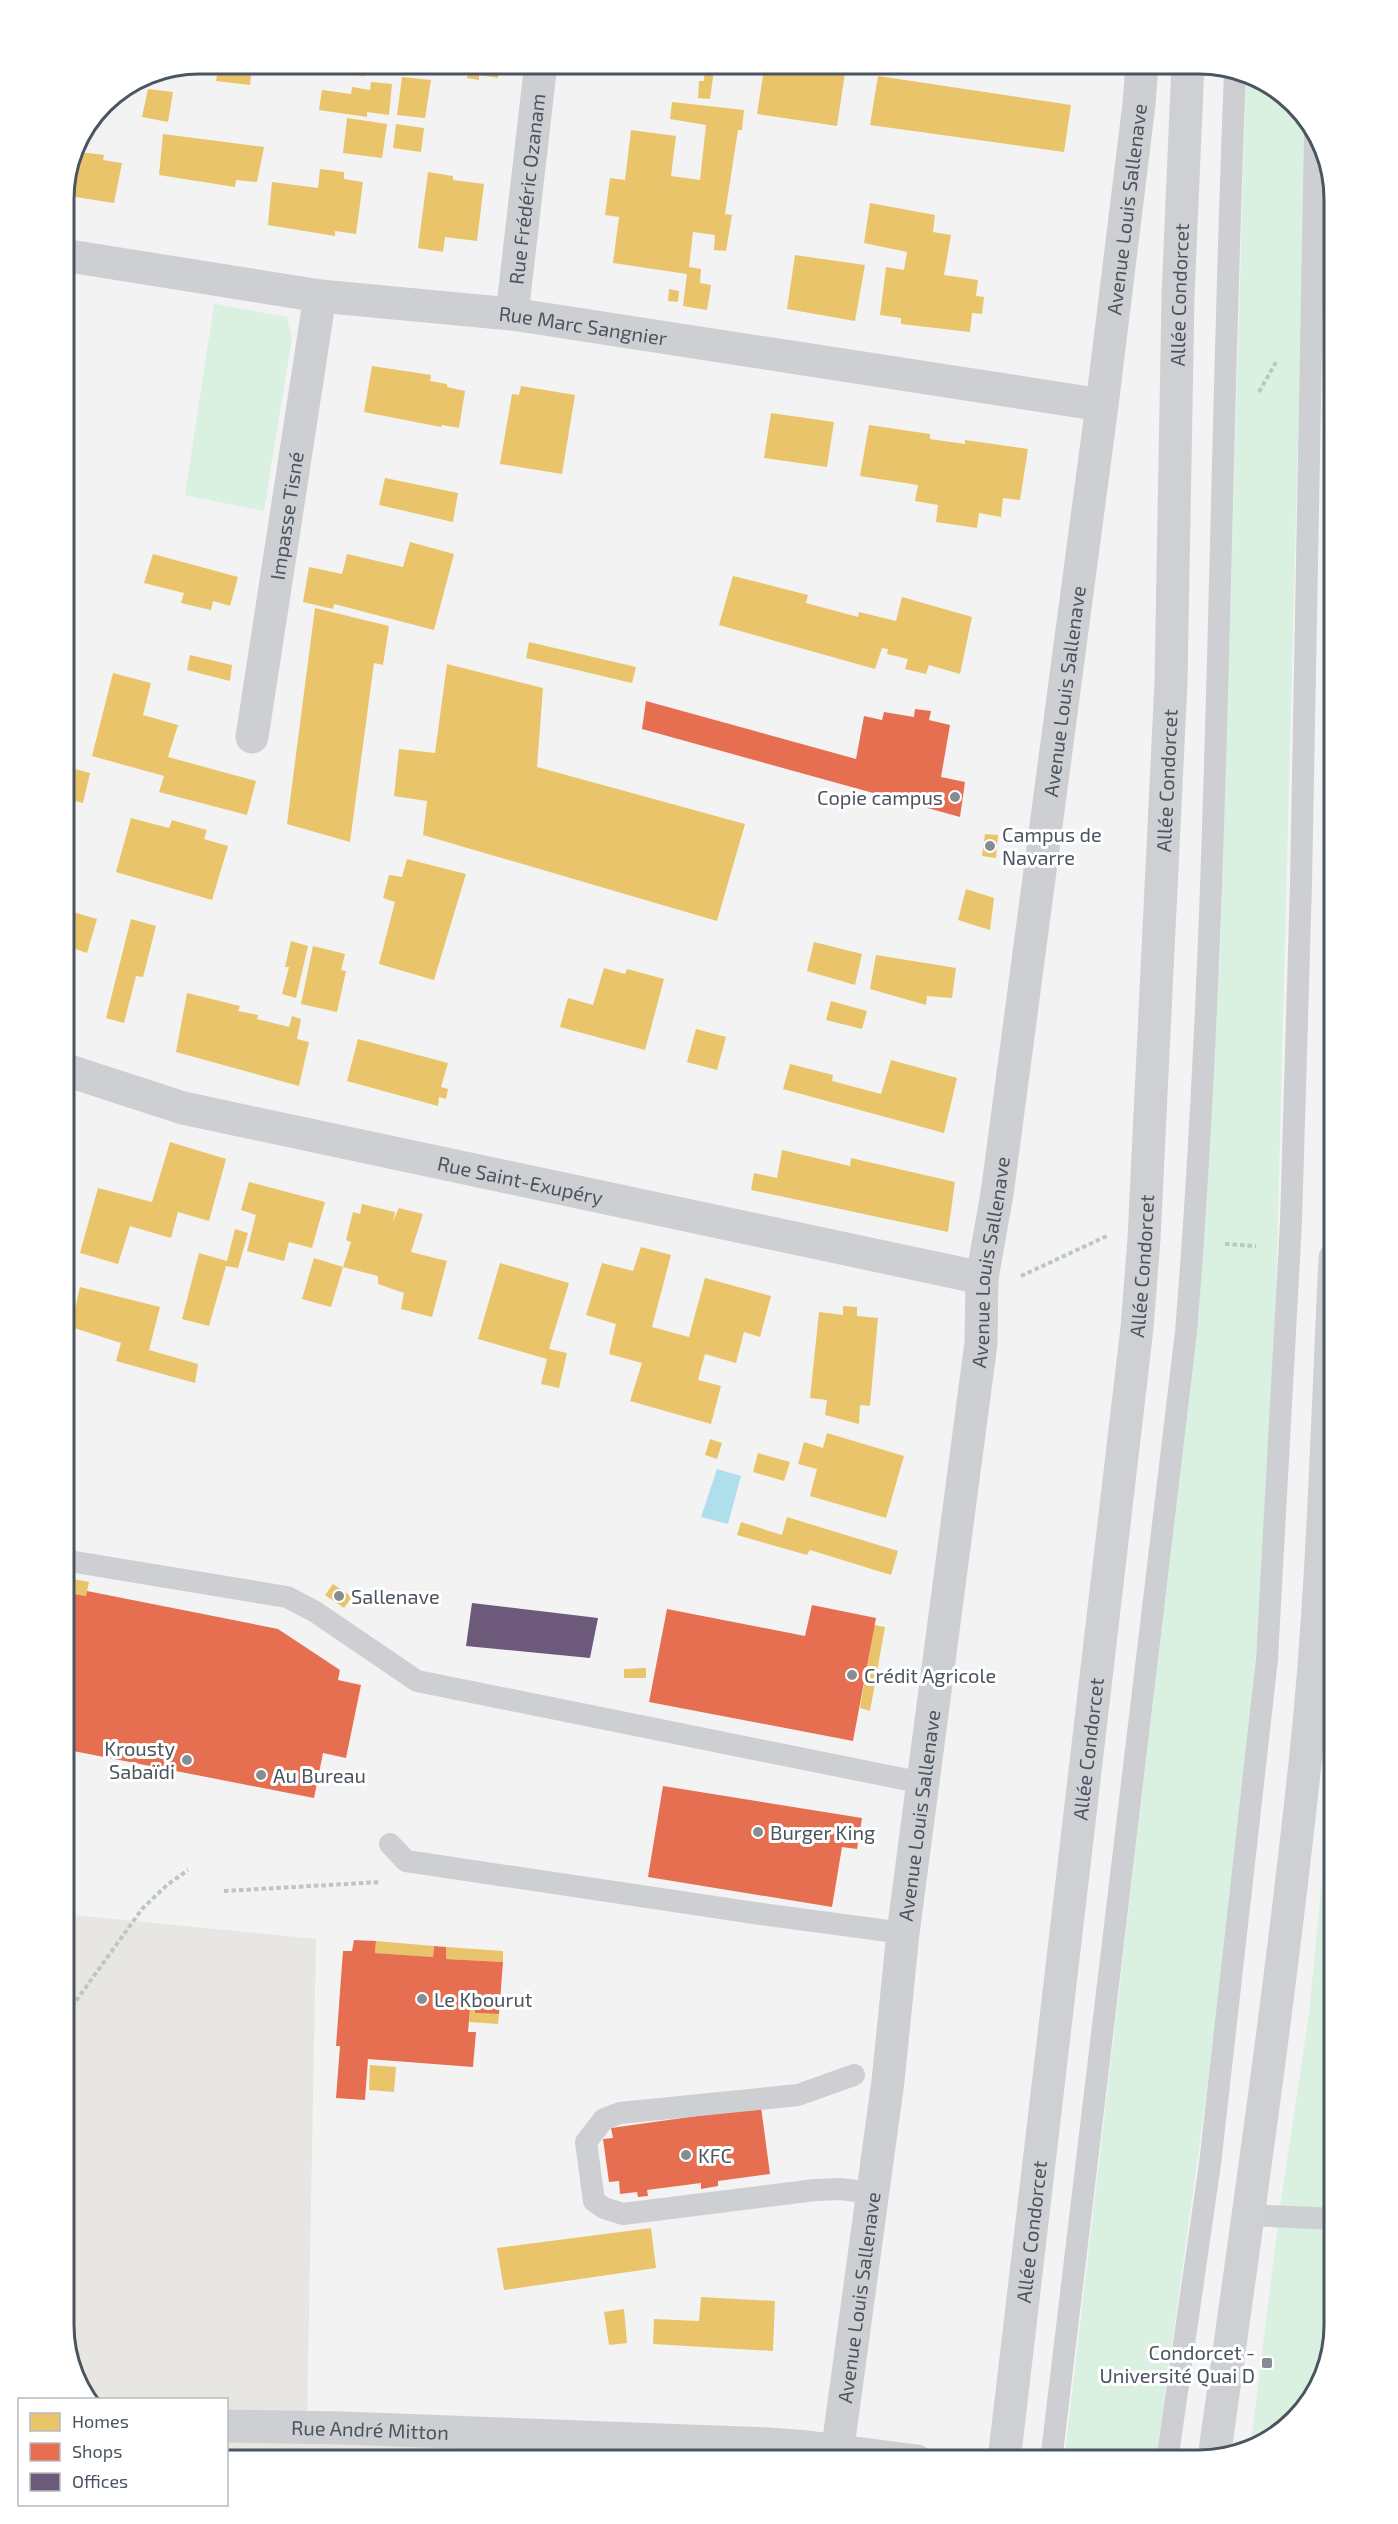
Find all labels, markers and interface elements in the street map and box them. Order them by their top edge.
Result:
street label: Rue Frédéric Ozanam [504,92,549,286]
street label: Avenue Louis Sallenave [1101,102,1151,316]
street label: Allée Condorcet [1165,222,1193,367]
street label: Rue Marc Sangnier [498,301,669,350]
street label: Impasse Tisné [264,450,308,581]
street label: Avenue Louis Sallenave [1038,584,1090,798]
street label: Allée Condorcet [1151,708,1182,853]
place label: Copie campus [817,785,943,809]
marker: Copie campus [948,790,962,804]
place label: Campus de Navarre [1002,822,1102,869]
marker: Campus de Navarre [983,839,997,853]
street label: Rue Saint-Exupéry [435,1150,606,1209]
street label: Avenue Louis Sallenave [966,1155,1014,1369]
street label: Allée Condorcet [1124,1193,1158,1339]
place label: Sallenave [351,1584,440,1608]
marker: Sallenave [332,1589,346,1603]
place label: Crédit Agricole [864,1663,996,1687]
marker: Crédit Agricole [845,1668,859,1682]
street label: Allée Condorcet [1067,1676,1108,1821]
street label: Avenue Louis Sallenave [893,1708,944,1922]
place label: Krousty Sabaïdi [104,1736,175,1783]
marker: Krousty Sabaïdi [180,1753,194,1767]
place label: Au Bureau [273,1763,366,1787]
marker: Au Bureau [254,1768,268,1782]
place label: Burger King [770,1820,875,1844]
marker: Burger King [751,1825,765,1839]
place label: Le Kbourut [434,1987,533,2011]
marker: Le Kbourut [415,1992,429,2006]
place label: KFC [698,2143,732,2167]
marker: KFC [679,2148,693,2162]
street label: Allée Condorcet [1011,2159,1051,2304]
street label: Avenue Louis Sallenave [832,2190,885,2405]
place label: Condorcet - Université Quai D [1099,2340,1255,2387]
marker: Condorcet - Université Quai D [1260,2356,1274,2370]
legend [18,2398,228,2506]
text: Homes [72,2410,129,2432]
street label: Rue André Mitton [291,2415,449,2444]
text: Shops [72,2440,122,2462]
text: Offices [72,2470,128,2492]

